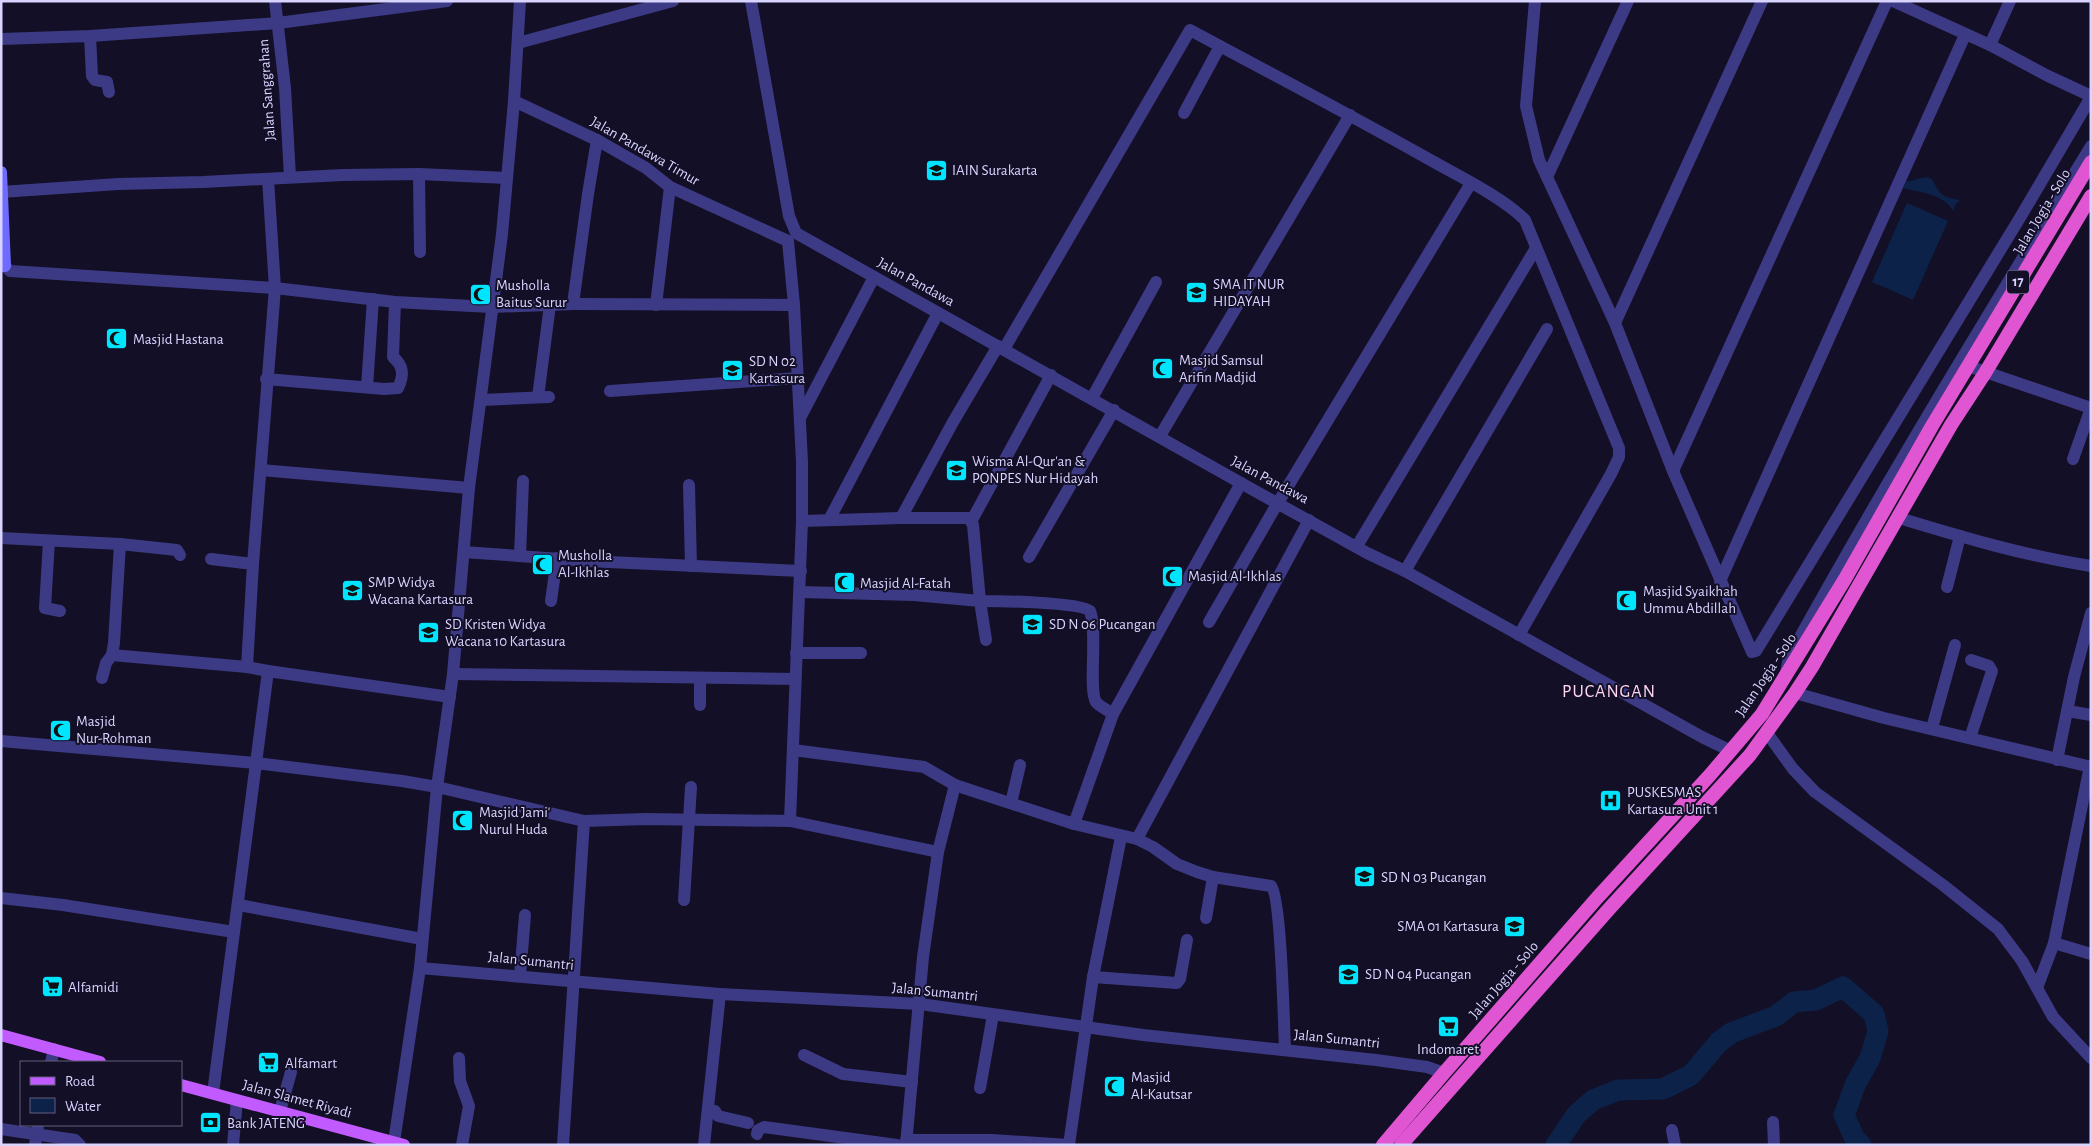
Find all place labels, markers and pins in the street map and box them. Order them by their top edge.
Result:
school or university icon: IAIN Surakarta [924,158,948,182]
place label: IAIN Surakarta [952,163,1038,178]
place label: SMA IT NUR HIDAYAH [1213,277,1285,309]
place label: Musholla Baitus Surur [496,278,567,310]
school or university icon: SMA IT NUR HIDAYAH [1185,281,1209,305]
mosque icon: Musholla Baitus Surur [468,282,492,306]
mosque icon: Masjid Hastana [105,327,129,351]
place label: Masjid Hastana [133,332,224,347]
place label: Masjid Samsul Arifin Madjid [1179,353,1263,385]
place label: SD N 02 Kartasura [749,354,805,386]
mosque icon: Masjid Samsul Arifin Madjid [1151,357,1175,381]
school or university icon: SD N 02 Kartasura [721,358,745,382]
place label: Wisma Al-Qur'an & PONPES Nur Hidayah [972,454,1098,486]
school or university icon: Wisma Al-Qur'an & PONPES Nur Hidayah [944,458,968,482]
place label: Musholla Al-Ikhlas [558,548,612,580]
mosque icon: Musholla Al-Ikhlas [530,552,554,576]
mosque icon: Masjid Al-Ikhlas [1160,564,1184,588]
place label: Masjid Al-Ikhlas [1188,569,1281,584]
mosque icon: Masjid Al-Fatah [832,571,856,595]
place label: SMP Widya Wacana Kartasura [368,575,473,607]
place label: Masjid Al-Fatah [860,576,951,591]
school or university icon: SMP Widya Wacana Kartasura [340,579,364,603]
place label: Masjid Syaikhah Ummu Abdillah [1643,584,1738,616]
mosque icon: Masjid Syaikhah Ummu Abdillah [1615,588,1639,612]
school or university icon: SD N 06 Pucangan [1021,612,1045,636]
place label: SD Kristen Widya Wacana 10 Kartasura [445,617,566,649]
place label: SD N 06 Pucangan [1049,617,1155,632]
school or university icon: SD Kristen Widya Wacana 10 Kartasura [417,621,441,645]
place label: Masjid Nur-Rohman [76,714,151,746]
mosque icon: Masjid Nur-Rohman [48,718,72,742]
place label: PUSKESMAS Kartasura Unit 1 [1627,785,1718,817]
hospital icon: PUSKESMAS Kartasura Unit 1 [1599,789,1623,813]
place label: Masjid Jami' Nurul Huda [479,805,550,837]
mosque icon: Masjid Jami' Nurul Huda [451,809,475,833]
school or university icon: SD N 03 Pucangan [1353,865,1377,889]
place label: SD N 03 Pucangan [1381,870,1487,885]
school or university icon: SMA 01 Kartasura [1503,914,1527,938]
place label: SMA 01 Kartasura [1397,919,1499,934]
school or university icon: SD N 04 Pucangan [1337,962,1361,986]
place label: SD N 04 Pucangan [1365,967,1472,982]
supermarket icon: Alfamidi [40,975,64,999]
place label: Alfamidi [68,980,119,995]
supermarket icon: Indomaret [1436,1014,1460,1038]
place label: Indomaret [1417,1042,1479,1057]
supermarket icon: Alfamart [257,1051,281,1075]
place label: Alfamart [285,1056,337,1071]
place label: Masjid Al-Kautsar [1131,1070,1192,1102]
mosque icon: Masjid Al-Kautsar [1103,1074,1127,1098]
bank icon: Bank JATENG [199,1111,223,1135]
place label: Bank JATENG [227,1116,305,1131]

